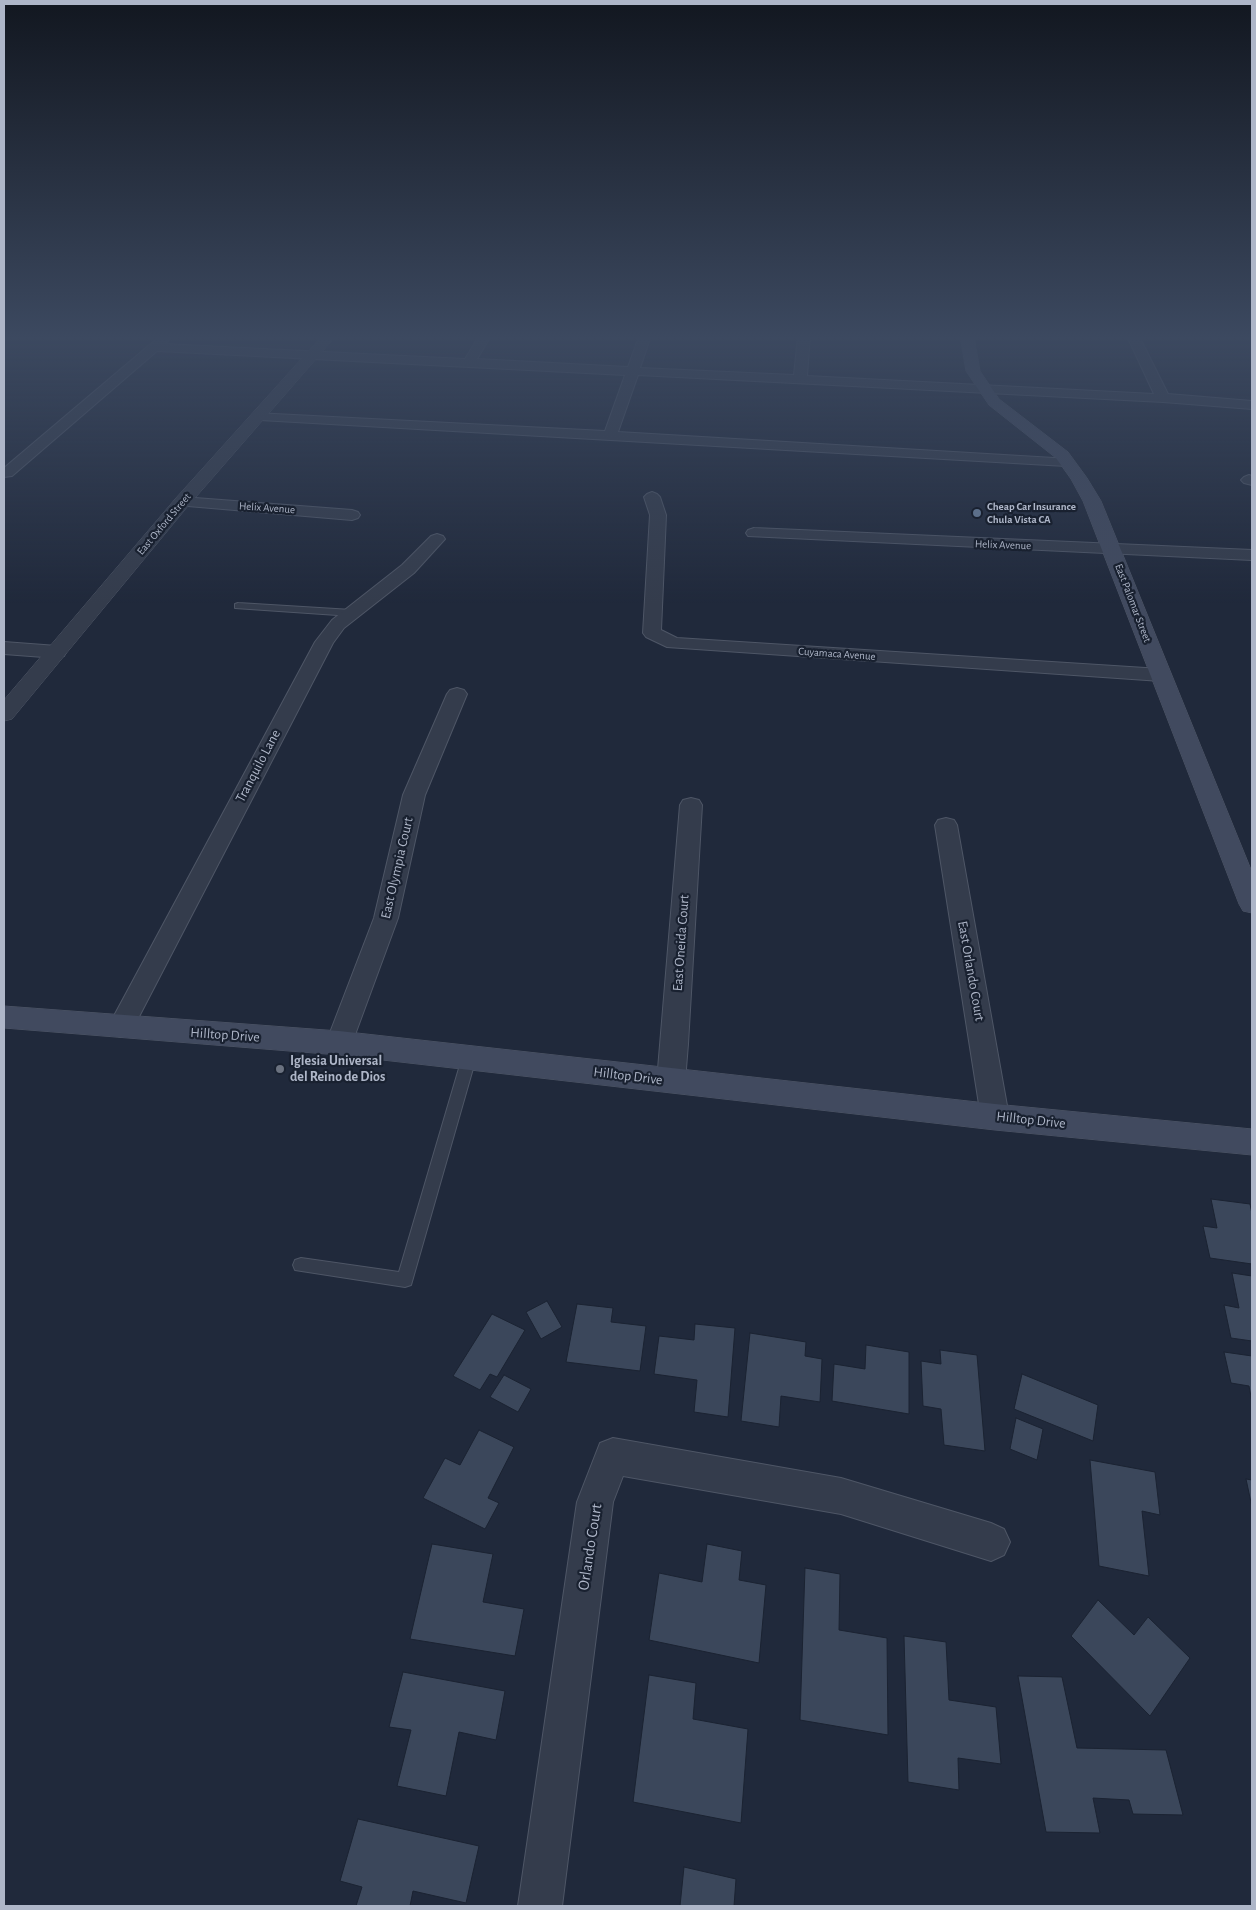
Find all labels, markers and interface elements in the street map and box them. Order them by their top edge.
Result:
street label: East Oxford Street [134,490,194,558]
street label: Helix Avenue [238,499,296,517]
place label: Cheap Car Insurance Chula Vista CA [987,500,1076,526]
marker: Cheap Car Insurance Chula Vista CA [971,507,983,519]
street label: Helix Avenue [975,537,1031,553]
street label: East Palomar Street [1112,562,1154,644]
street label: Cuyamaca Avenue [798,645,876,663]
street label: Tranquilo Lane [232,727,284,805]
street label: East Olympia Court [377,816,417,920]
street label: East Oneida Court [669,894,693,992]
street label: East Orlando Court [954,920,988,1022]
street label: Hilltop Drive [190,1024,260,1046]
place label: Iglesia Universal del Reino de Dios [290,1053,385,1086]
marker: Iglesia Universal del Reino de Dios [274,1063,286,1075]
street label: Hilltop Drive [592,1063,664,1089]
street label: Hilltop Drive [996,1108,1066,1132]
street label: Orlando Court [574,1502,606,1592]

